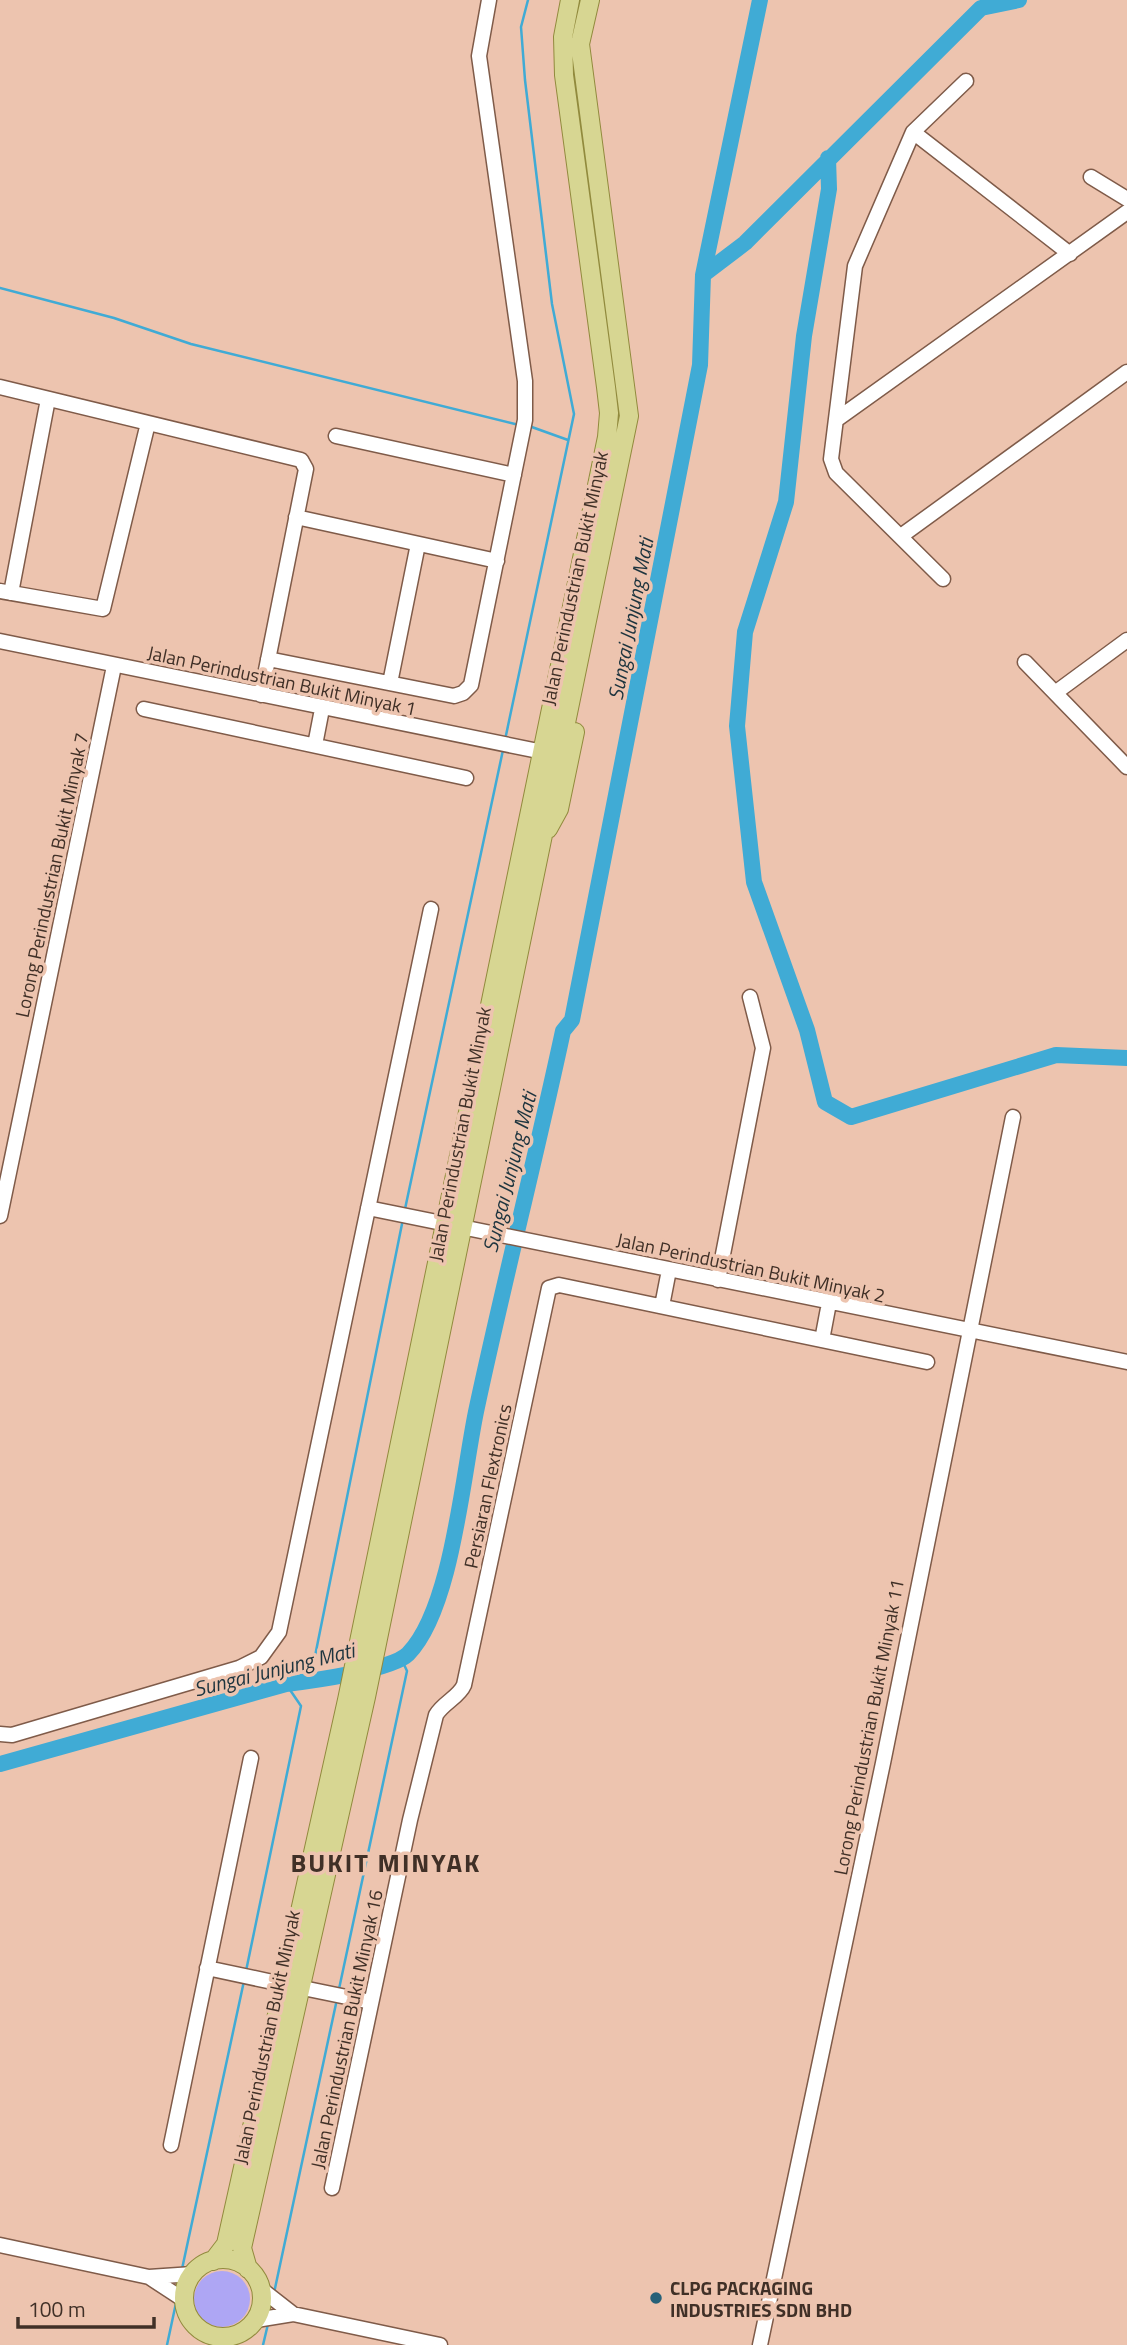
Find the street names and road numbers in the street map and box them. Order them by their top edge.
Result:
street label: Jalan Perindustrian Bukit Minyak [533,448,615,708]
street label: Jalan Perindustrian Bukit Minyak 1 [145,637,419,723]
street label: Lorong Perindustrian Bukit Minyak 7 [7,730,95,1020]
street label: Jalan Perindustrian Bukit Minyak [420,1004,498,1264]
street label: Jalan Perindustrian Bukit Minyak 2 [614,1224,888,1310]
street label: Persiaran Flextronics [455,1401,519,1571]
street label: Lorong Perindustrian Bukit Minyak 11 [825,1577,911,1877]
street label: Jalan Perindustrian Bukit Minyak 16 [302,1887,390,2171]
street label: Jalan Perindustrian Bukit Minyak [225,1907,307,2167]

